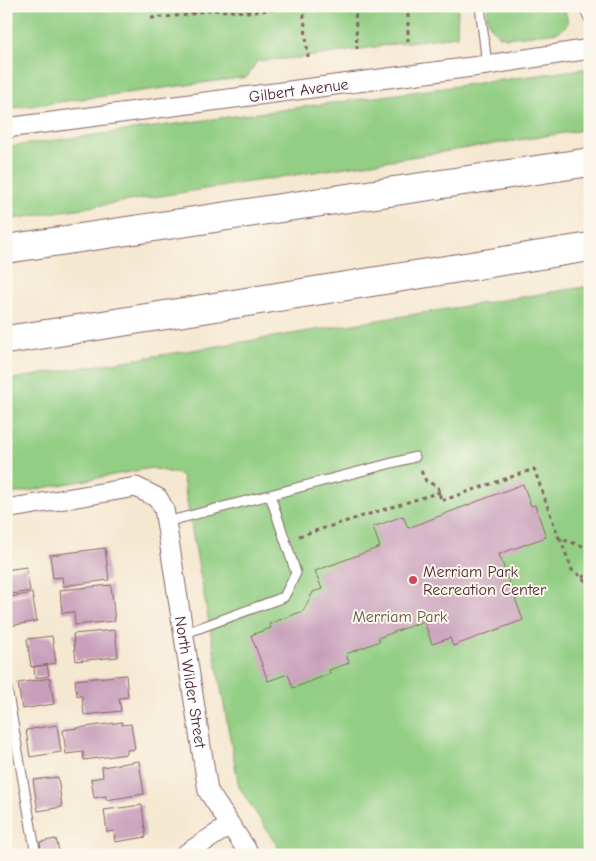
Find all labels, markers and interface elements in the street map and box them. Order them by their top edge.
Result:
street label: Gilbert Avenue [248,75,350,106]
place label: Merriam Park Recreation Center [423,563,547,599]
marker: Merriam Park Recreation Center [407,574,419,586]
park label: Merriam Park [352,608,448,626]
street label: North Wilder Street [171,615,209,750]

